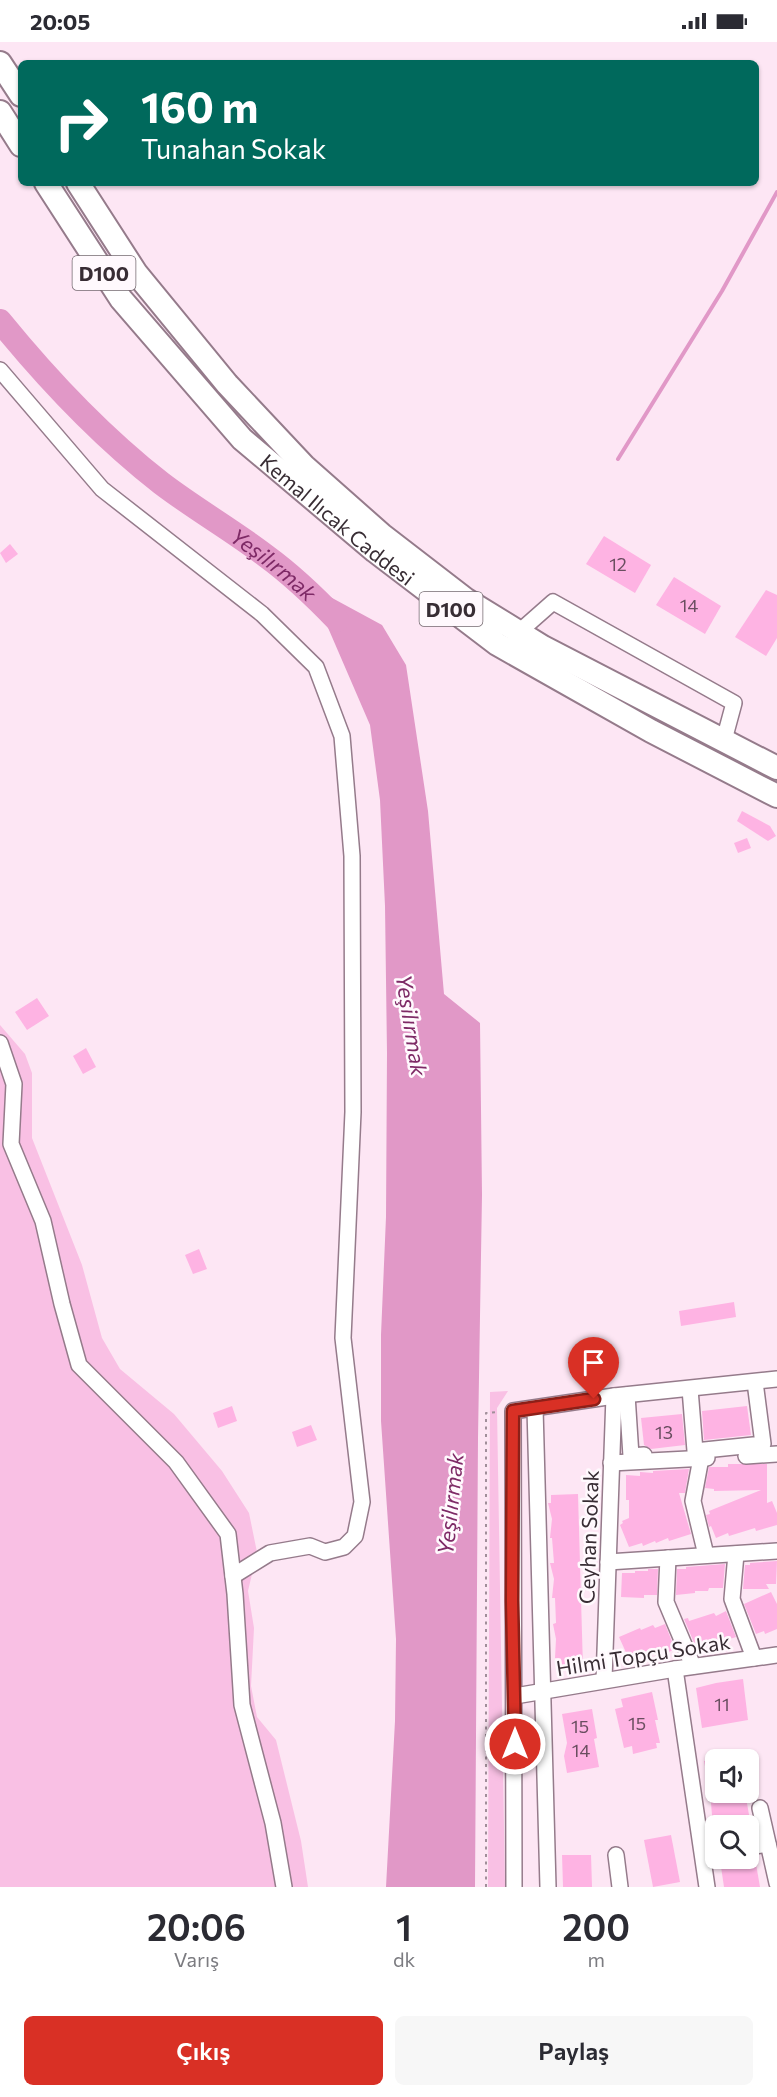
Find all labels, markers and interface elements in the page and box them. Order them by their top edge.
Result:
text: 20:05 [30,8,90,35]
text: 160 m [141,80,259,132]
icon: right [42,84,120,162]
text: Tunahan Sokak [141,132,326,165]
road number: D100 [72,256,136,290]
street label: Kemal Ilıcak Caddesi [256,448,420,589]
water label: Yeşilırmak [226,522,324,607]
house number: 12 [609,553,627,575]
road number: D100 [420,592,482,626]
house number: 14 [680,594,698,616]
water label: Yeşilırmak [391,972,434,1079]
pin [568,1337,619,1399]
icon: arrive [577,1346,610,1379]
house number: 13 [655,1421,673,1443]
water label: Yeşilırmak [431,1451,469,1556]
street label: Ceyhan Sokak [573,1470,603,1604]
street label: Hilmi Topçu Sokak [554,1628,732,1680]
house number: 11 [714,1693,730,1715]
position arrow [483,1712,547,1776]
house number: 15 [628,1712,646,1734]
house number: 15 [571,1715,589,1737]
house number: 14 [572,1739,590,1761]
map controls [705,1749,759,1869]
button: sound [705,1749,759,1803]
button: search [705,1815,759,1869]
text: 20:06 [147,1904,246,1948]
text: 1 [396,1904,412,1948]
text: 200 [562,1904,630,1948]
text: Varış [174,1947,219,1971]
text: dk [393,1947,415,1971]
text: m [587,1947,605,1971]
button: Çıkış [24,2016,383,2085]
button: Paylaş [395,2016,753,2085]

